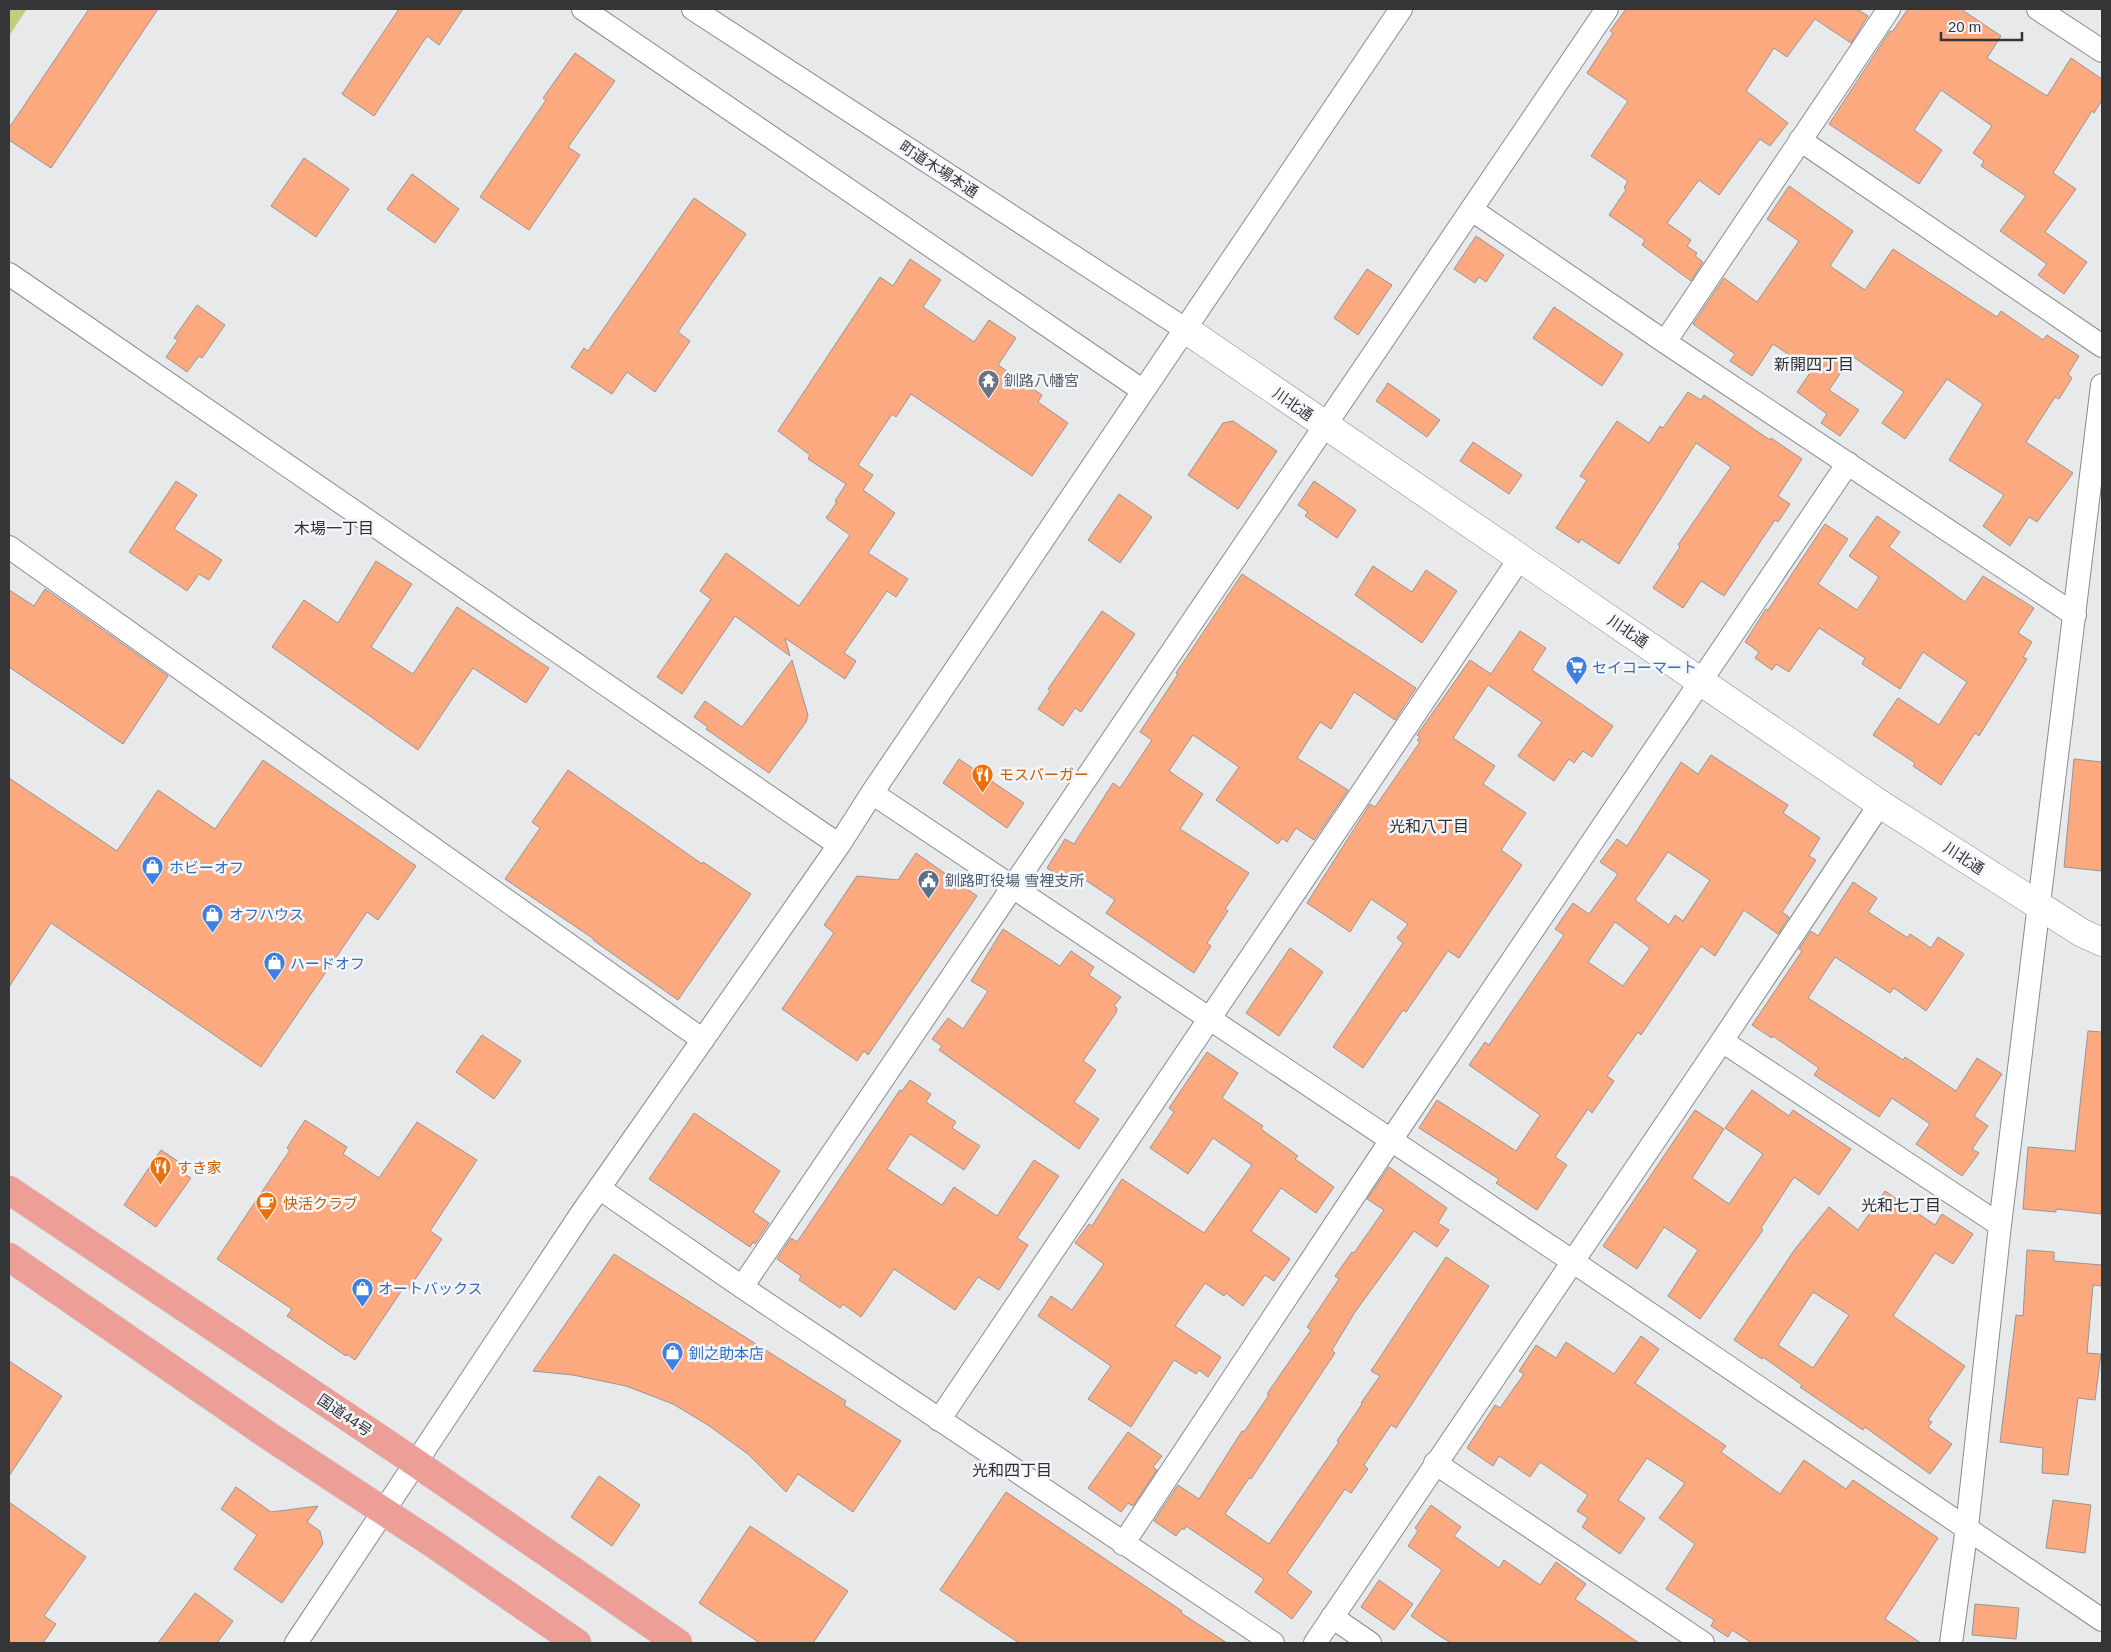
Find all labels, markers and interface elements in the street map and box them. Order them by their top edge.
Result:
scale bar [1941,10,2022,42]
text: 20 m [1948,18,1981,35]
street label: 町道木場本通 [897,137,981,201]
district label: 新開四丁目 [1774,356,1854,373]
temple icon: 釧路八幡宮 [976,368,1000,399]
place label: 釧路八幡宮 [1004,372,1079,389]
street label: 川北通 [1270,384,1316,424]
district label: 木場一丁目 [294,520,374,537]
street label: 川北通 [1605,611,1651,651]
supermarket icon: セイコーマート [1564,655,1588,686]
place label: セイコーマート [1592,659,1697,676]
restaurant icon: モスバーガー [971,762,995,793]
place label: モスバーガー [999,766,1089,783]
district label: 光和八丁目 [1389,818,1469,835]
street label: 川北通 [1940,839,1988,877]
shop icon: ホビーオフ [141,855,165,886]
place label: ホビーオフ [169,859,244,876]
public building icon: 釧路町役場 雪裡支所 [917,868,941,899]
place label: 釧路町役場 雪裡支所 [945,872,1084,889]
shop icon: オフハウス [201,902,225,933]
place label: オフハウス [229,906,304,923]
shop icon: ハードオフ [262,951,286,982]
place label: ハードオフ [290,955,365,972]
restaurant icon: すき家 [149,1155,173,1186]
place label: すき家 [177,1159,222,1176]
cafe icon: 快活クラブ [255,1191,279,1222]
place label: 快活クラブ [283,1195,358,1212]
district label: 光和七丁目 [1861,1197,1941,1214]
shop icon: オートバックス [350,1276,374,1307]
place label: オートバックス [378,1280,483,1297]
shop icon: 釧之助本店 [661,1341,685,1372]
place label: 釧之助本店 [689,1345,764,1362]
street label: 国道44号 [315,1391,375,1439]
district label: 光和四丁目 [972,1462,1052,1479]

